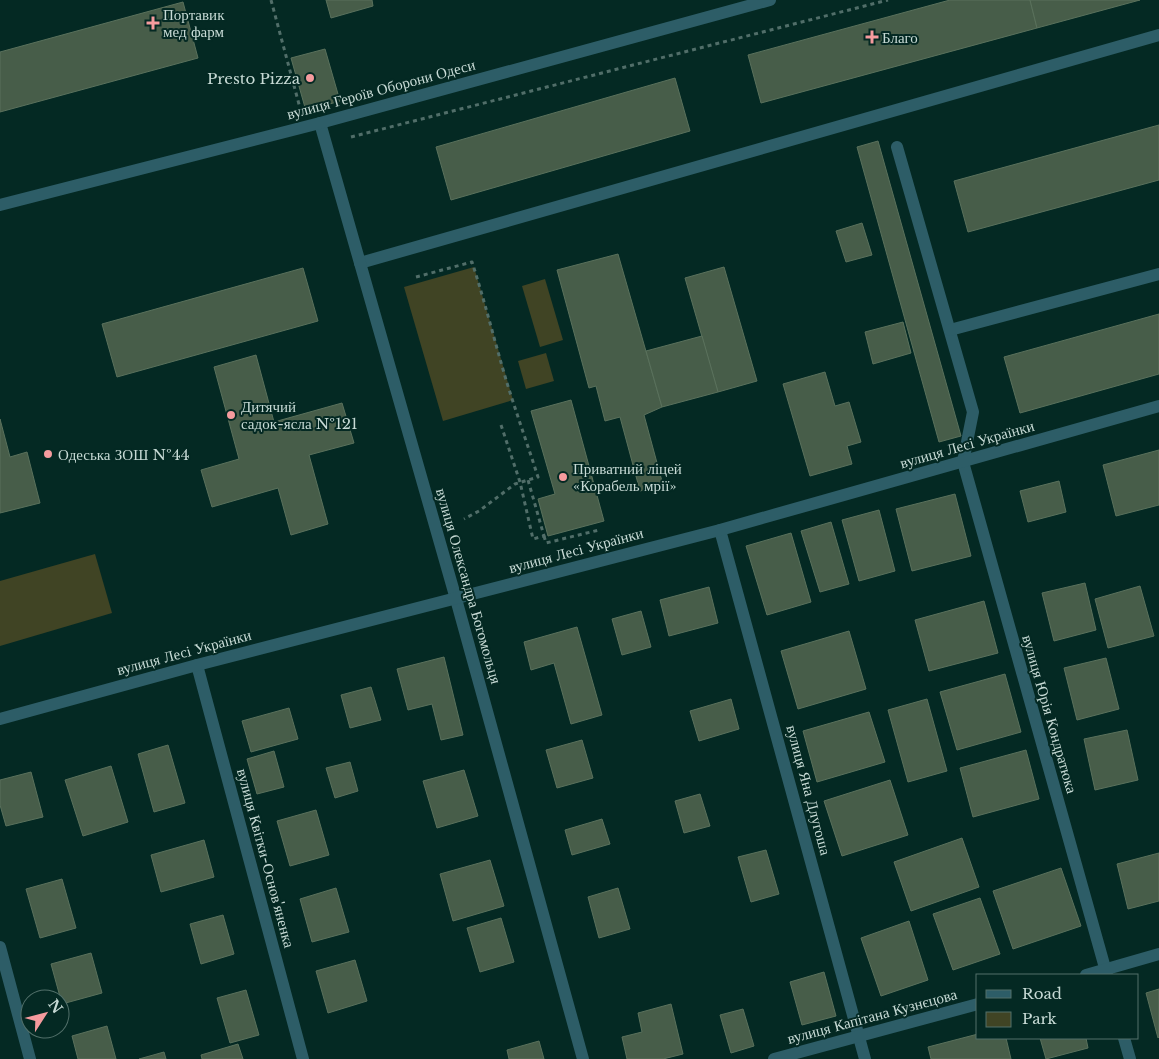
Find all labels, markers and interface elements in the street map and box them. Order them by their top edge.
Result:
place label: Портавик мед фарм [163,5,225,41]
marker: Портавик мед фарм [147,17,159,29]
place label: Благо [882,28,918,47]
marker: Благо [866,31,878,43]
street label: вулиця Героїв Оборони Одеси [285,55,477,123]
place label: Presto Pizza [207,69,301,88]
marker: Presto Pizza [304,72,316,84]
place label: Дитячий садок-ясла №121 [241,397,358,433]
marker: Дитячий садок-ясла №121 [225,409,237,421]
street label: вулиця Лесі Українки [898,416,1036,472]
place label: Одеська ЗОШ №44 [58,445,189,464]
marker: Одеська ЗОШ №44 [42,448,54,460]
place label: Приватний ліцей «Корабель мрії» [573,459,682,495]
marker: Приватний ліцей «Корабель мрії» [557,471,569,483]
street label: вулиця Олександра Богомольця [432,486,506,686]
street label: вулиця Лесі Українки [507,523,645,577]
street label: вулиця Лесі Українки [115,625,253,679]
street label: вулиця Юрія Кондратюка [1018,632,1082,796]
street label: вулиця Яна Длугоша [783,723,836,857]
street label: вулиця Квітки-Основ'яненка [233,766,299,950]
legend [976,974,1139,1039]
street label: вулиця Капітана Кузнєцова [785,984,959,1048]
text: Road [1022,984,1062,1003]
north arrow [20,989,70,1039]
text: N [44,996,67,1017]
text: Park [1022,1009,1058,1028]

